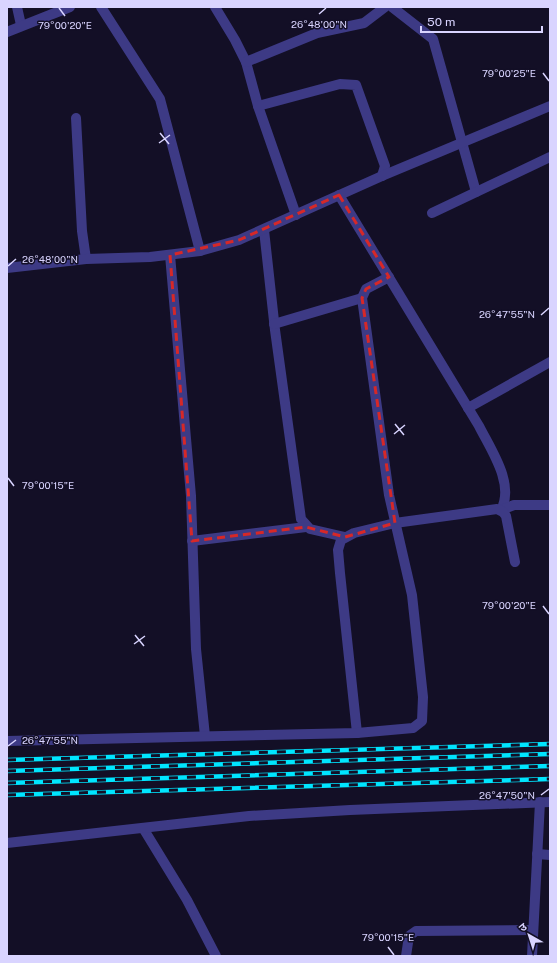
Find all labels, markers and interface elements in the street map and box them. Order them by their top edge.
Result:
scale bar [421,8,542,34]
text: 50 m [427,15,455,29]
text: 26°48'00"N [291,18,347,30]
text: 79°00'20"E [38,19,92,31]
text: 79°00'25"E [482,67,536,79]
text: 26°48'00"N [22,253,78,265]
text: 26°47'55"N [479,308,535,320]
text: 79°00'15"E [22,479,74,491]
text: 79°00'20"E [482,599,536,611]
text: 26°47'55"N [22,734,78,746]
text: 26°47'50"N [479,789,535,801]
north arrow [509,915,549,955]
text: उ [516,920,529,934]
text: 79°00'15"E [362,931,414,943]

